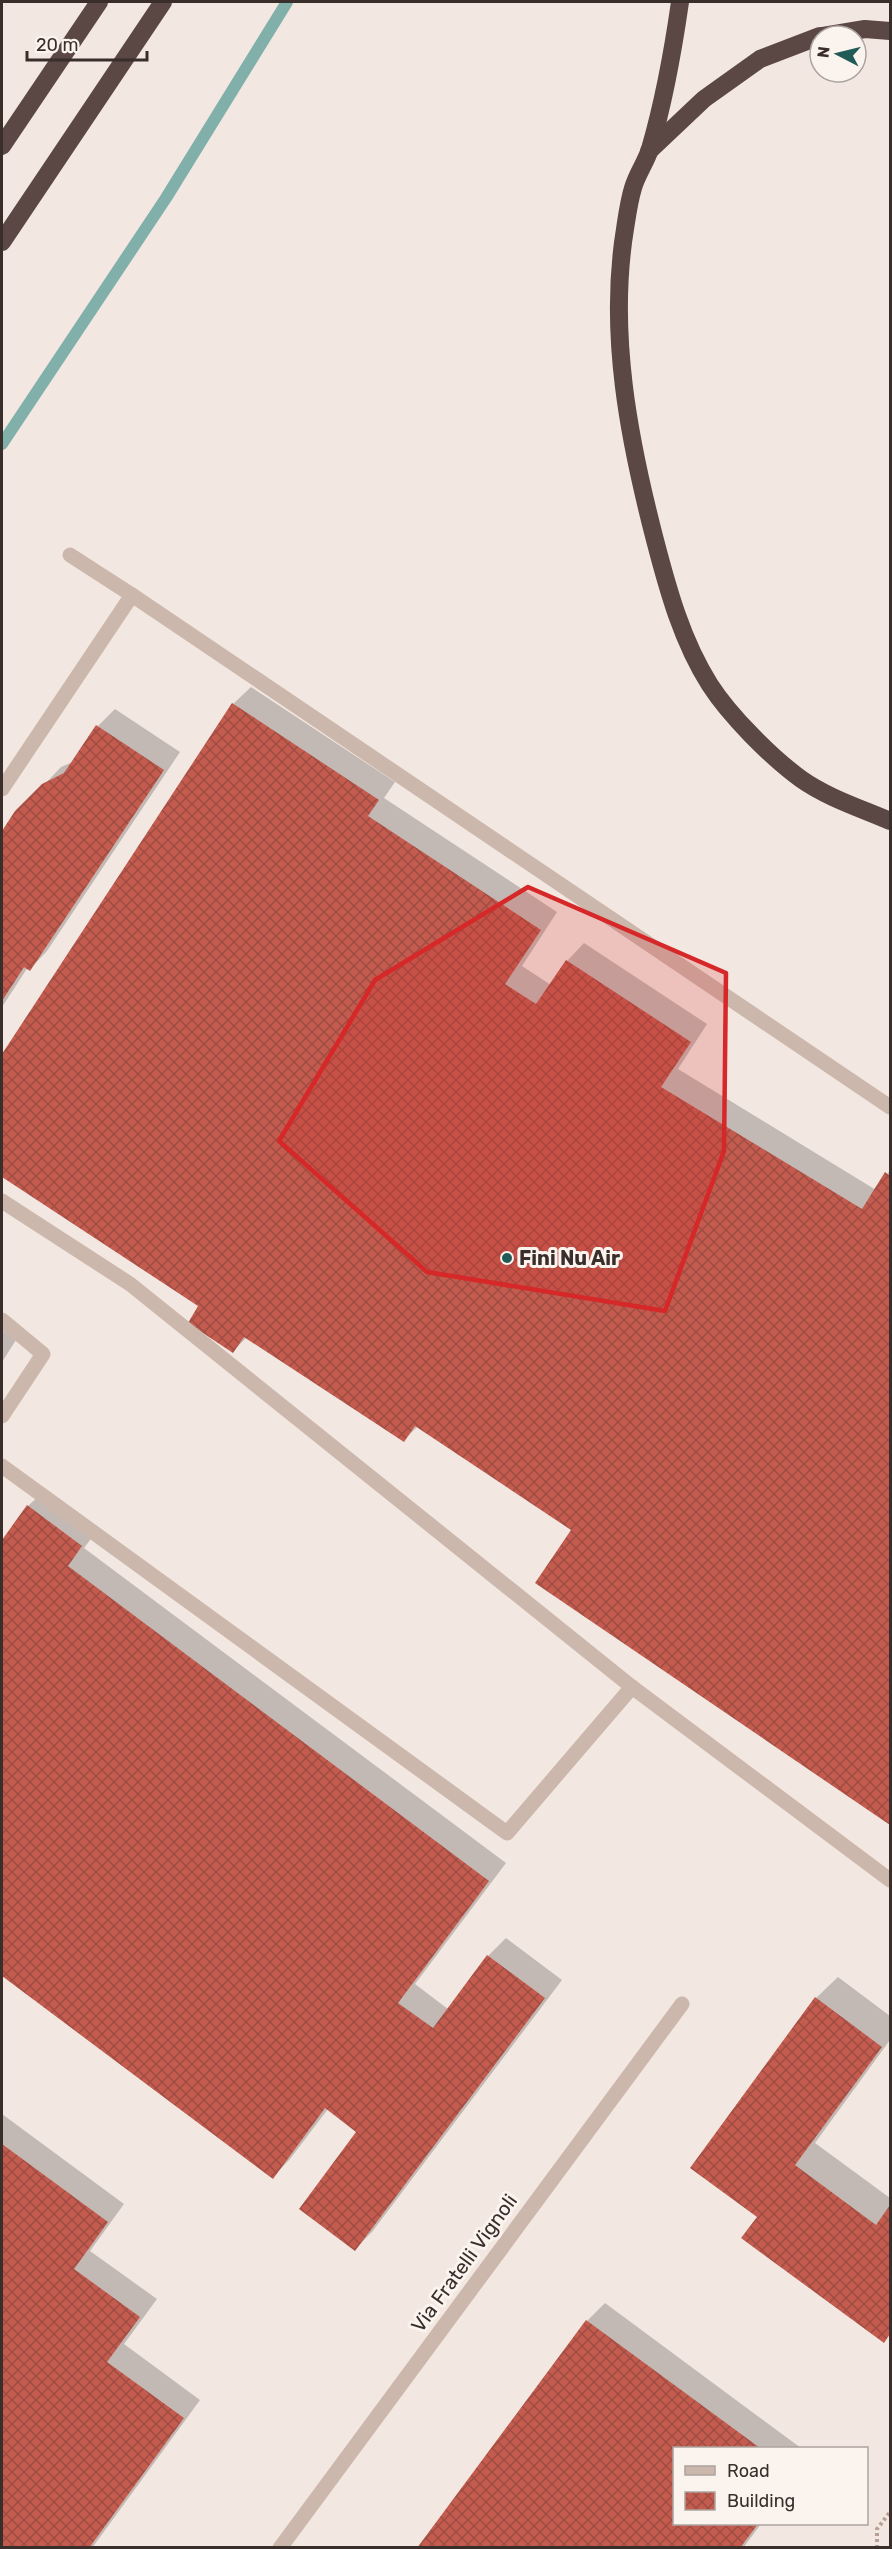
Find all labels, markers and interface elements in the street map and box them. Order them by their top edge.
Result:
scale bar [27,24,147,62]
north arrow [808,24,868,84]
text: 20 m [36,34,78,56]
text: N [813,45,834,59]
place label: Fini Nu Air [519,1246,620,1270]
marker: Fini Nu Air [500,1251,514,1265]
street label: Via Fratelli Vignoli [406,2189,522,2337]
legend [673,2447,868,2525]
text: Road [727,2460,770,2482]
text: Building [727,2490,795,2512]

